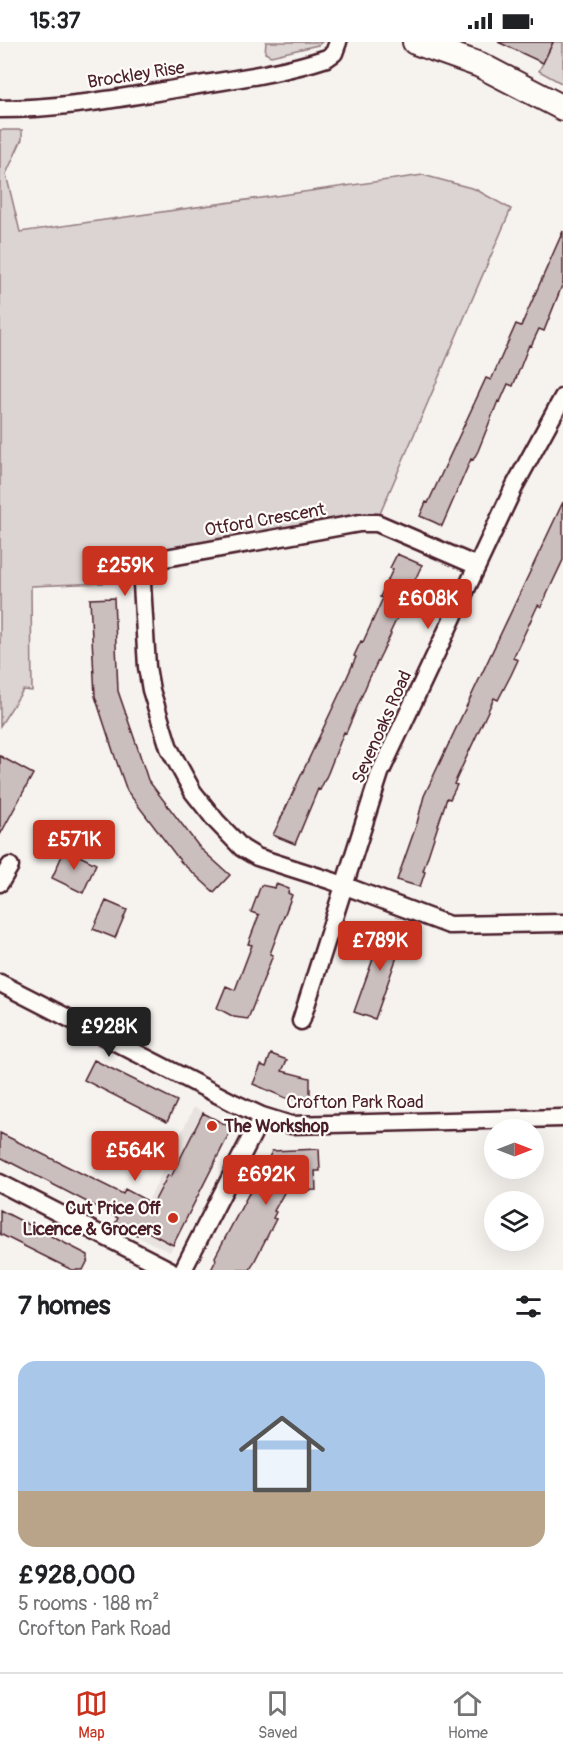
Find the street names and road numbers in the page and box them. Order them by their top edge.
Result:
street label: Brockley Rise [86,56,186,94]
street label: Otford Crescent [203,498,328,542]
street label: Sevenoaks Road [347,667,417,787]
street label: Crofton Park Road [286,1091,424,1114]

